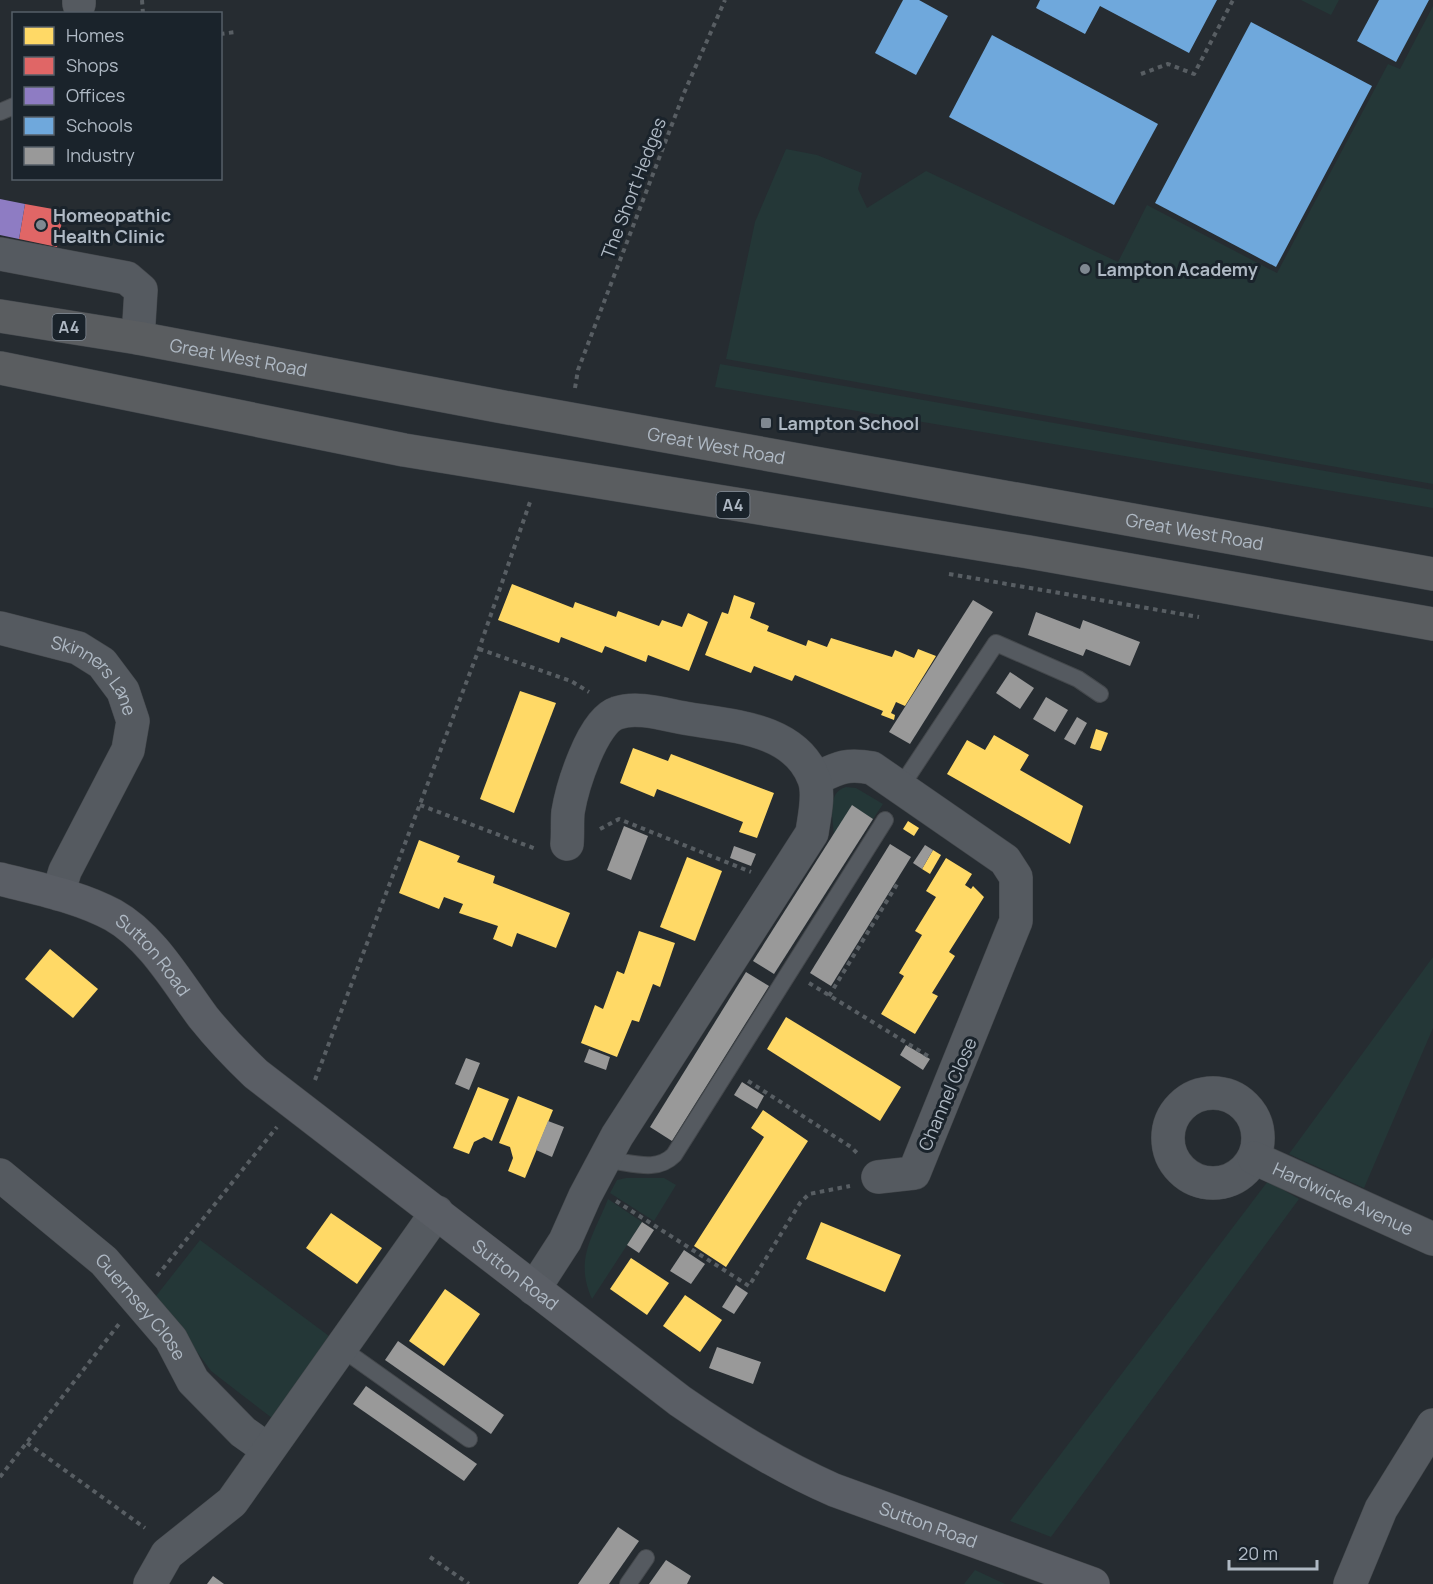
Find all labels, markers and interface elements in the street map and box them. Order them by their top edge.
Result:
legend [12,12,222,180]
text: Homes [66,23,124,47]
text: Shops [66,53,118,77]
text: Offices [66,83,125,107]
text: Schools [66,113,133,137]
street label: The Short Hedges [595,114,671,262]
text: Industry [66,143,135,167]
place label: Homeopathic Health Clinic [53,203,171,248]
marker: Homeopathic Health Clinic [34,218,48,232]
place label: Lampton Academy [1097,257,1258,281]
marker: Lampton Academy [1078,262,1092,276]
road number: A4 [52,314,86,340]
street label: Great West Road [168,332,309,382]
place label: Lampton School [778,411,919,435]
marker: Lampton School [759,416,773,430]
street label: Great West Road [646,421,787,469]
road number: A4 [716,492,750,518]
street label: Great West Road [1124,507,1265,555]
street label: Skinners Lane [49,630,142,719]
street label: Sutton Road [111,908,196,1001]
street label: Channel Close [912,1034,982,1154]
street label: Hardwicke Avenue [1269,1156,1417,1241]
street label: Sutton Road [468,1233,564,1315]
street label: Guernsey Close [91,1247,192,1364]
street label: Sutton Road [876,1495,981,1553]
scale bar [1229,1533,1318,1571]
text: 20 m [1238,1541,1278,1565]

